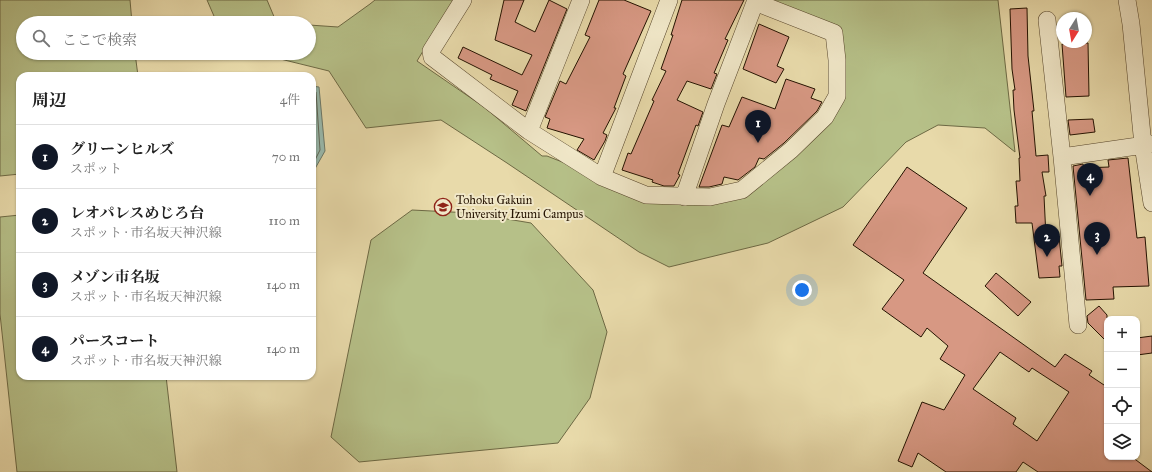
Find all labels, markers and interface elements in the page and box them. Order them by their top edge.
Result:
north arrow [1056,12,1092,48]
search box [16,16,316,60]
icon: search [30,27,52,49]
text: ここで検索 [62,31,137,49]
text: 周辺 [32,90,66,111]
text: 4件 [280,92,300,108]
pin: 1 [745,110,771,143]
text: グリーンヒルズ [70,140,174,158]
text: 1 [42,149,48,165]
text: 70 m [272,149,300,165]
text: スポット [70,161,122,177]
pin: 4 [1077,163,1103,196]
place label: Tohoku Gakuin University Izumi Campus [456,193,583,221]
school or university icon: Tohoku Gakuin University Izumi Campus [433,197,453,217]
text: レオパレスめじろ台 [70,204,204,222]
text: 2 [42,213,48,229]
text: 110 m [268,213,300,229]
pin: 3 [1084,222,1110,255]
pin: 2 [1034,224,1060,257]
text: スポット · 市名坂天神沢線 [70,225,221,241]
text: メゾン市名坂 [70,268,160,286]
text: 3 [42,277,48,293]
text: 140 m [266,277,300,293]
your location [792,280,812,300]
text: スポット · 市名坂天神沢線 [70,289,221,305]
map controls [1104,316,1140,460]
button: + [1104,316,1140,352]
text: パースコート [70,332,159,350]
text: 4 [41,341,49,357]
text: 140 m [266,341,300,357]
button: − [1104,352,1140,388]
text: スポット · 市名坂天神沢線 [70,353,221,369]
button: locate [1104,388,1140,424]
button: layers [1104,424,1140,460]

